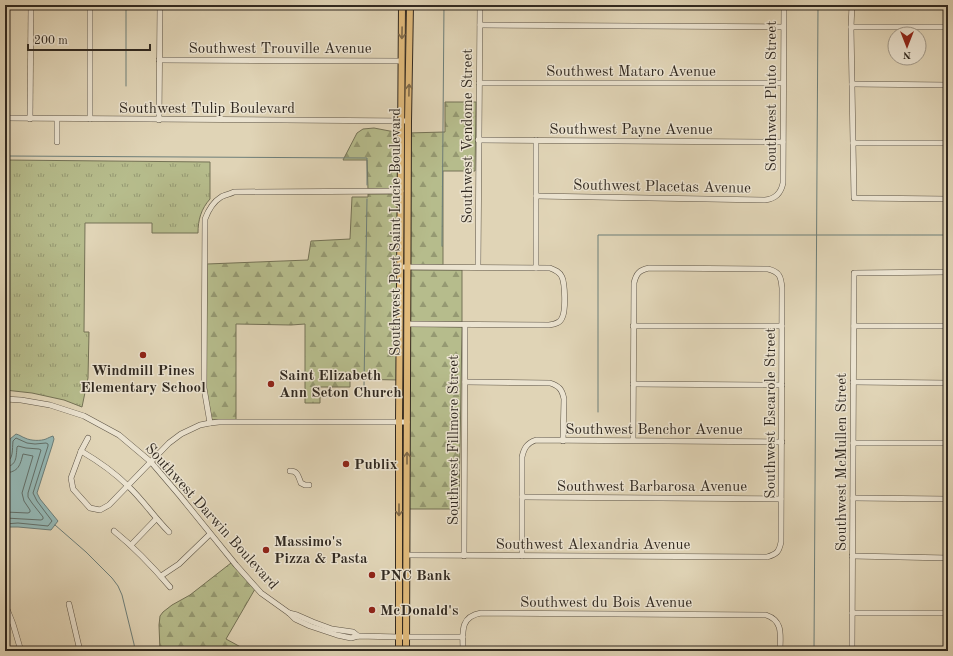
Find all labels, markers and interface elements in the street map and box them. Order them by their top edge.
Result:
street label: Southwest Pluto Street [765,21,780,171]
scale bar [28,26,150,52]
one-way arrow [398,26,406,39]
north arrow [887,26,927,66]
text: 200 m [34,35,68,47]
street label: Southwest Trouville Avenue [188,42,372,57]
street label: Southwest Vendome Street [461,48,476,224]
text: N [902,49,911,60]
street label: Southwest Mataro Avenue [546,65,716,80]
one-way arrow [405,84,413,97]
street label: Southwest Tulip Boulevard [119,102,295,117]
street label: Southwest Port Saint Lucie Boulevard [389,108,404,356]
street label: Southwest Payne Avenue [549,123,713,138]
street label: Southwest Placetas Avenue [573,178,751,197]
street label: Southwest Escarole Street [764,327,779,499]
marker: Windmill Pines Elementary School [138,350,148,360]
street label: Southwest Fillmore Street [447,355,462,525]
place label: Windmill Pines Elementary School [80,364,206,396]
place label: Saint Elizabeth Ann Seton Church [279,369,402,401]
street label: Southwest McMullen Street [835,373,850,551]
marker: Saint Elizabeth Ann Seton Church [266,379,276,389]
street label: Southwest Benchor Avenue [565,423,743,438]
street label: Southwest Darwin Boulevard [141,441,280,593]
one-way arrow [403,452,411,465]
place label: Publix [354,458,398,473]
marker: Publix [341,459,351,469]
street label: Southwest Barbarosa Avenue [557,480,747,495]
one-way arrow [395,503,403,516]
place label: Massimo's Pizza & Pasta [274,535,368,567]
street label: Southwest Alexandria Avenue [496,538,691,553]
marker: Massimo's Pizza & Pasta [261,545,271,555]
place label: PNC Bank [380,569,452,584]
marker: PNC Bank [367,570,377,580]
street label: Southwest du Bois Avenue [520,596,692,611]
place label: McDonald's [380,604,458,619]
marker: McDonald's [367,605,377,615]

